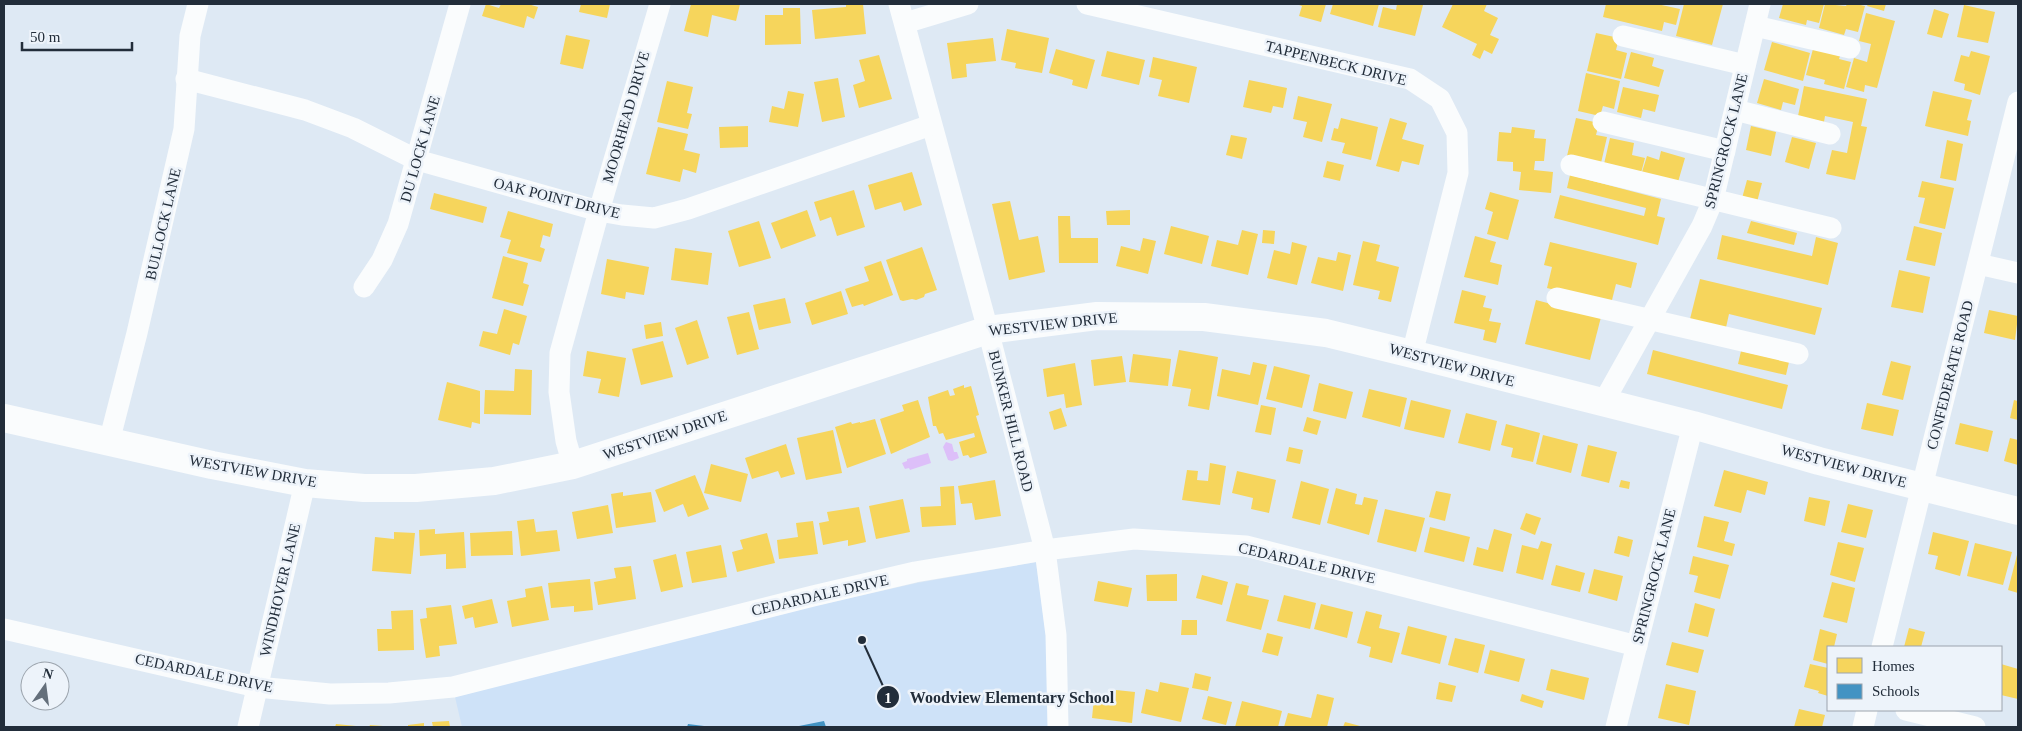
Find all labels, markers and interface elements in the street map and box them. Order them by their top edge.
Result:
scale bar [22,20,132,52]
text: 50 m [30,29,61,45]
street label: TAPPENBECK DRIVE [1264,38,1408,88]
street label: MOORHEAD DRIVE [600,49,652,185]
street label: SPRINGROCK LANE [1701,72,1751,210]
street label: DU LOCK LANE [397,94,443,204]
street label: BULLOCK LANE [142,166,184,282]
street label: OAK POINT DRIVE [492,175,622,221]
street label: CONFEDERATE ROAD [1924,299,1976,451]
street label: WESTVIEW DRIVE [988,309,1118,339]
street label: WESTVIEW DRIVE [1387,341,1517,389]
street label: BUNKER HILL ROAD [986,349,1036,494]
street label: WESTVIEW DRIVE [601,407,729,463]
street label: WESTVIEW DRIVE [1779,442,1909,490]
street label: WESTVIEW DRIVE [188,452,318,490]
street label: SPRINGROCK LANE [1629,507,1679,645]
street label: WINDHOVER LANE [257,522,303,658]
street label: CEDARDALE DRIVE [1237,539,1377,587]
street label: CEDARDALE DRIVE [750,571,890,619]
legend [1827,646,2002,711]
street label: CEDARDALE DRIVE [134,651,274,695]
text: Homes [1872,658,1915,674]
north arrow [20,661,70,711]
text: N [41,665,55,682]
callout: Woodview Elementary School [875,682,1125,713]
text: Schools [1872,683,1920,699]
text: Woodview Elementary School [910,689,1115,707]
text: 1 [884,690,892,706]

